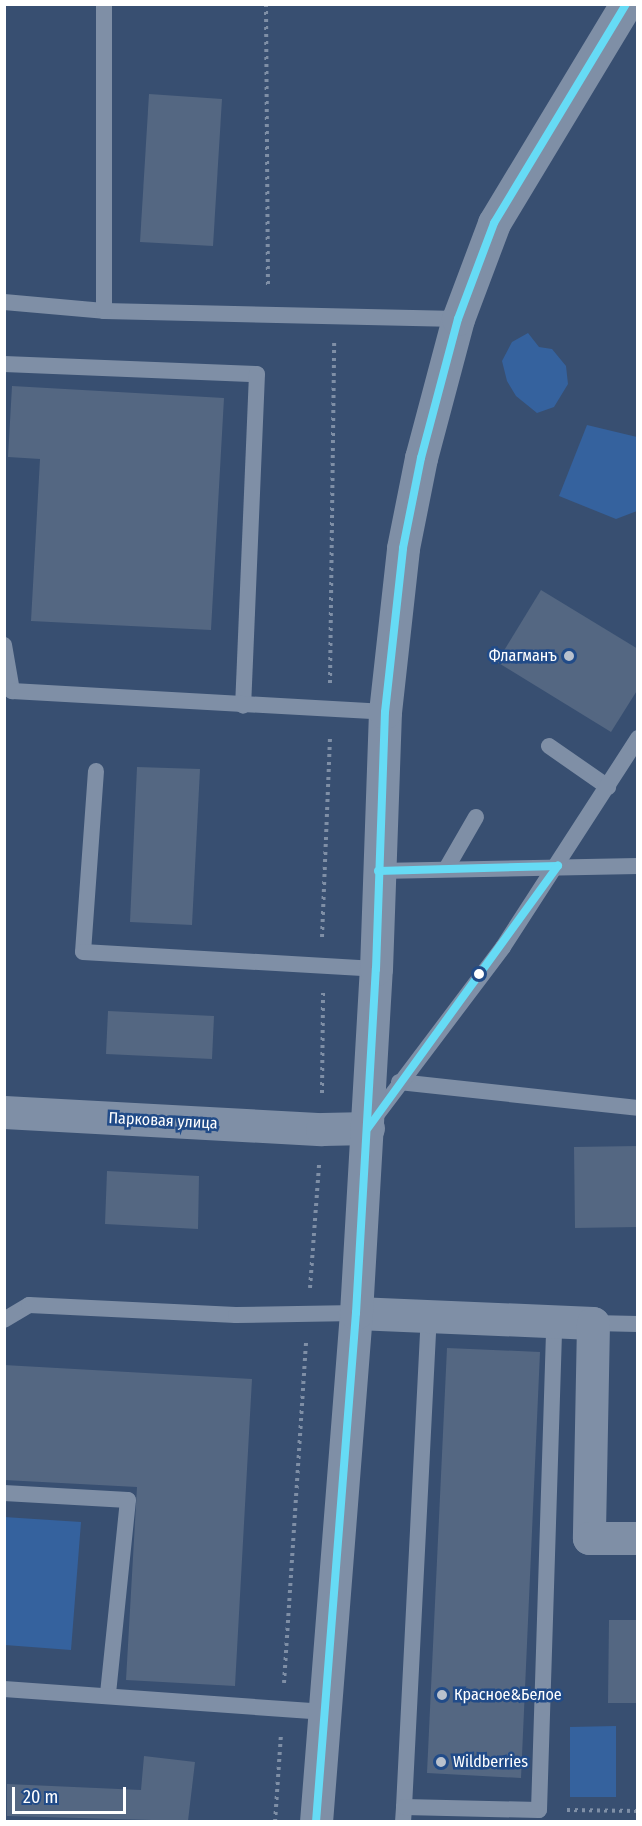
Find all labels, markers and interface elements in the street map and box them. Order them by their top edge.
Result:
place label: Флагманъ [489,646,557,666]
marker: Флагманъ [562,649,576,663]
unlabelled marker [473,968,485,980]
street label: Парковая улица [108,1109,218,1133]
place label: Красное&Белое [454,1685,562,1705]
marker: Красное&Белое [435,1688,449,1702]
place label: Wildberries [453,1752,528,1772]
marker: Wildberries [434,1755,448,1769]
scale bar [15,1775,129,1813]
text: 20 m [23,1786,58,1808]

